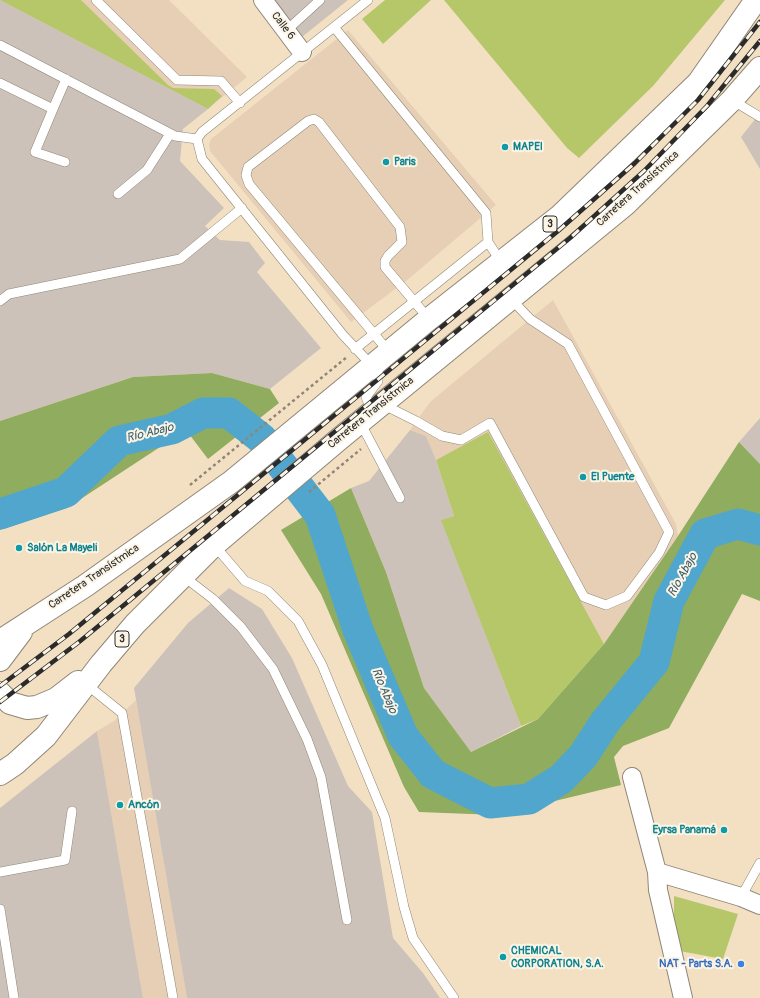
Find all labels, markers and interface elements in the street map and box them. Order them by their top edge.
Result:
street label: Calle 6 [268,10,298,42]
place label: MAPEI [513,140,543,154]
marker: MAPEI [500,142,510,152]
street label: Carretera Transístmica [594,148,682,230]
place label: Paris [394,155,416,169]
marker: Paris [381,157,391,167]
road number: 3 [543,216,557,232]
street label: Carretera Transístmica [325,374,417,452]
water label: Río Abajo [125,420,175,446]
place label: El Puente [591,470,635,484]
marker: El Puente [578,472,588,482]
place label: Salón La Mayeli [27,541,97,555]
street label: Carretera Transístmica [46,542,142,612]
marker: Salón La Mayeli [14,543,24,553]
water label: Río Abajo [665,551,701,599]
road number: 3 [115,631,129,647]
water label: Río Abajo [368,666,400,716]
place label: Ancón [128,798,159,812]
marker: Ancón [115,800,125,810]
place label: Eyrsa Panamá [653,823,716,837]
marker: Eyrsa Panamá [719,825,729,835]
place label: CHEMICAL CORPORATION, S.A. [511,944,604,970]
marker: CHEMICAL CORPORATION, S.A. [498,952,508,962]
place label: NAT - Parts S.A. [659,957,733,971]
marker: NAT - Parts S.A. [736,959,746,969]

